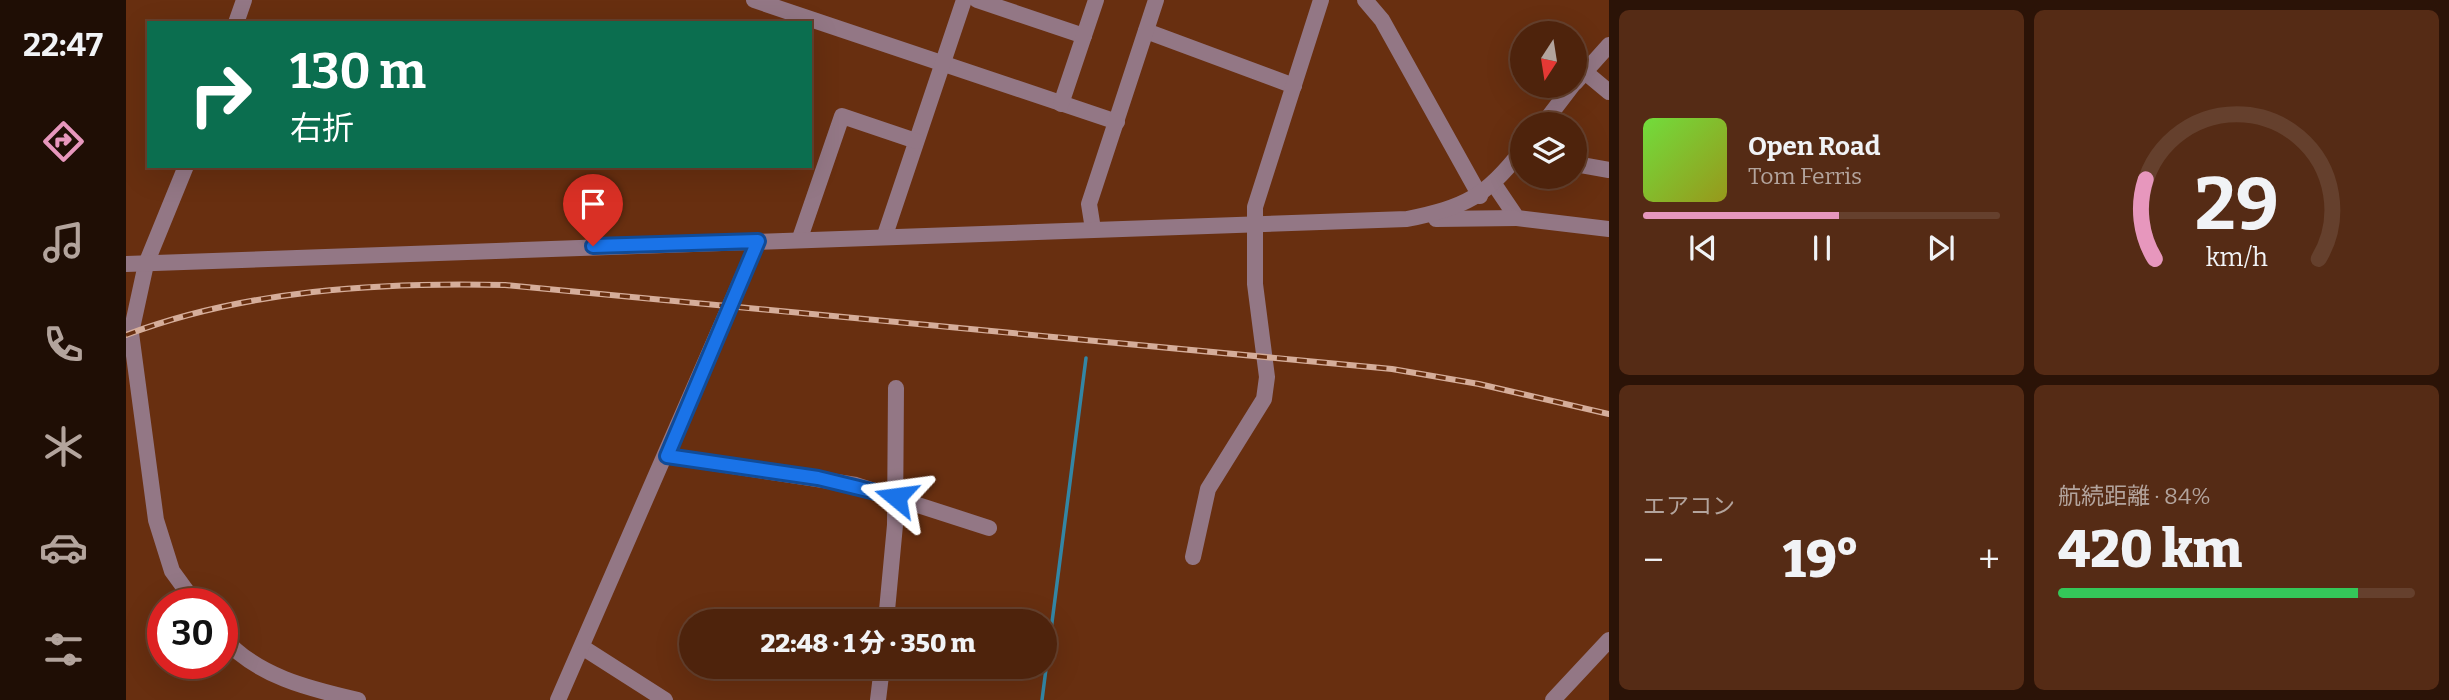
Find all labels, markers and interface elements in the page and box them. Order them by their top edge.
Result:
north arrow [1510,21,1587,98]
map controls [1510,21,1587,189]
text: 22:47 [23,26,103,64]
text: 130 m [290,42,426,101]
icon: right [175,49,266,140]
text: 右折 [290,109,354,147]
button: layers [1510,112,1587,189]
icon: directions [39,117,88,166]
text: Open Road [1748,131,1880,162]
text: 29 [2194,161,2279,248]
text: Tom Ferris [1748,162,1862,190]
pin [563,174,623,246]
icon: arrive [574,185,612,223]
icon: music [39,218,88,267]
icon: previous [1684,229,1722,267]
icon: pause [1803,229,1841,267]
icon: next [1922,229,1960,267]
text: km/h [2206,243,2268,273]
icon: phone [39,320,88,369]
icon: climate [39,422,88,471]
position arrow [859,460,933,534]
text: 航続距離 · 84% [2058,482,2211,510]
text: エアコン [1643,492,1735,520]
text: 420 km [2058,518,2242,581]
icon: car [39,523,88,572]
text: 19° [1783,528,1859,591]
text: − [1643,537,1664,583]
text: + [1978,537,2000,583]
speed limit sign: 30 [147,588,238,679]
icon: filters [39,625,88,674]
text: 22:48 · 1 分 · 350 m [760,628,976,659]

